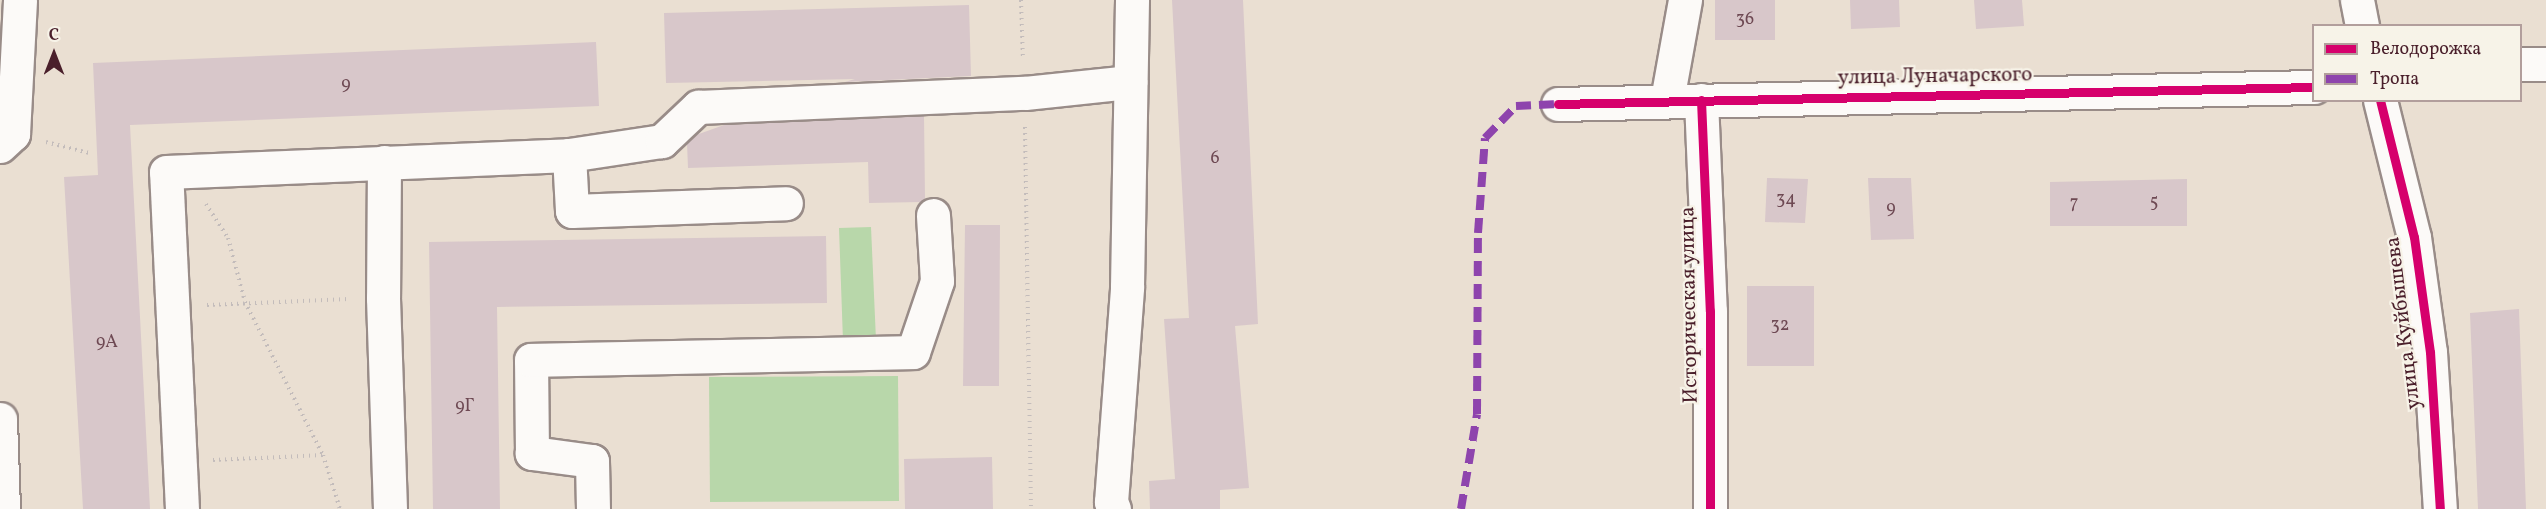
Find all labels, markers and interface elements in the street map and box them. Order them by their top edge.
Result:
house number: 36 [1736,9,1754,31]
north arrow [24,24,84,84]
legend [2312,24,2522,102]
text: С [49,25,59,47]
text: Велодорожка [2370,37,2481,62]
street label: улица Луначарского [1837,63,2033,91]
text: Тропа [2370,67,2419,92]
house number: 9 [341,74,351,96]
house number: 6 [1210,148,1220,170]
house number: 34 [1776,189,1796,211]
house number: 5 [2150,192,2158,214]
house number: 7 [2070,193,2078,215]
house number: 9 [1886,198,1896,220]
street label: Историческая улица [1676,206,1704,404]
street label: улица Куйбышева [2381,235,2427,411]
house number: 32 [1771,315,1789,337]
house number: 9А [96,332,118,354]
house number: 9Г [455,396,475,418]

